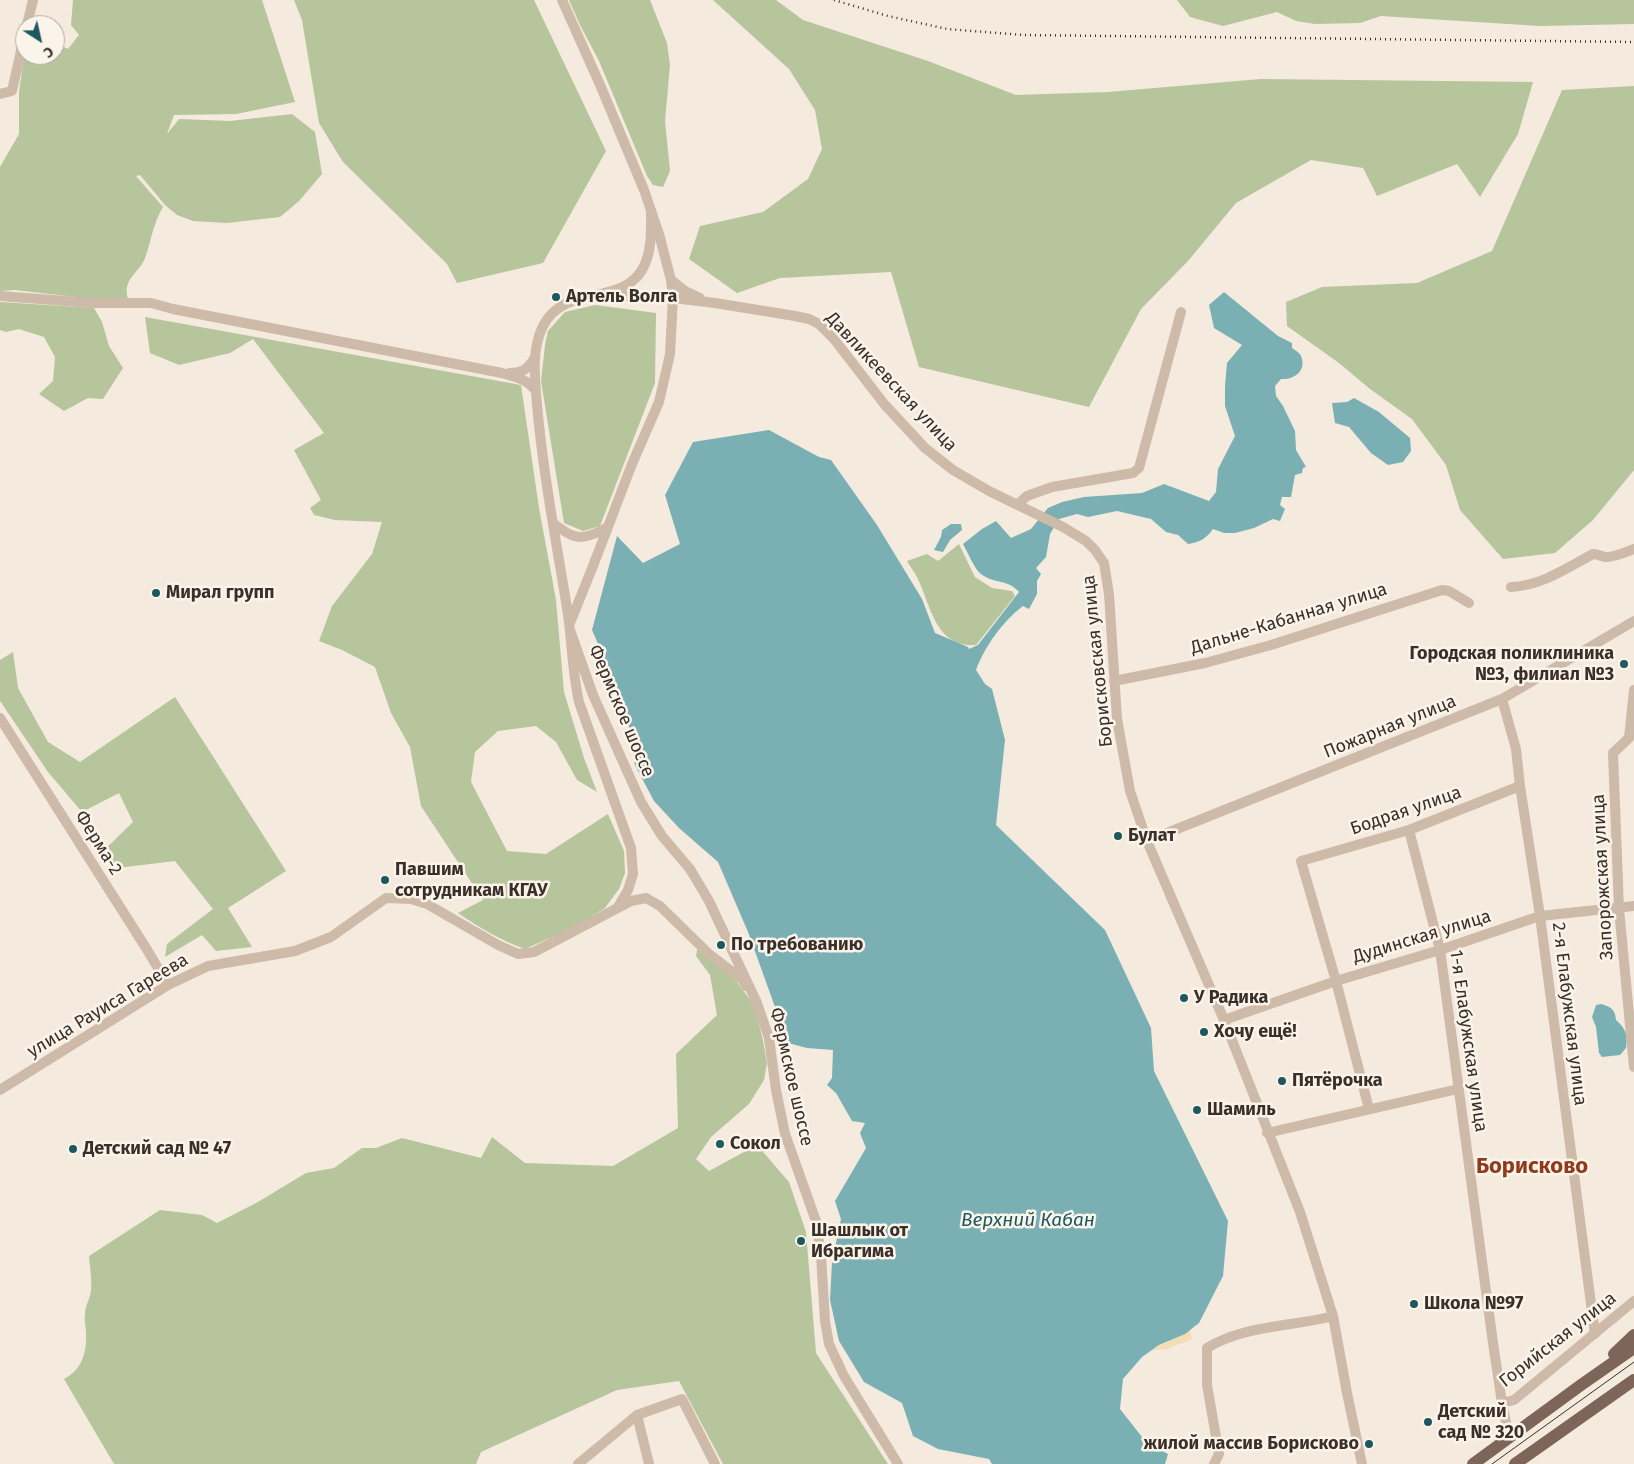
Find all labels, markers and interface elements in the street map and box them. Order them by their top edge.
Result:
north arrow [15,15,65,65]
text: С [40,43,56,61]
place label: Артель Волга [566,286,677,308]
marker: Артель Волга [550,291,562,303]
street label: Давликеевская улица [821,308,961,456]
street label: Борисковская улица [1078,574,1118,748]
street label: Дальне-Кабанная улица [1188,579,1390,659]
place label: Мирал групп [166,582,274,604]
marker: Мирал групп [150,587,162,599]
street label: Фермское шоссе [583,642,659,780]
place label: Городская поликлиника №3, филиал №3 [1410,643,1614,686]
marker: Городская поликлиника №3, филиал №3 [1618,658,1630,670]
street label: Пожарная улица [1321,691,1459,763]
street label: Бодрая улица [1348,782,1464,840]
street label: Запорожская улица [1588,793,1618,961]
street label: Ферма-2 [70,807,126,879]
place label: Булат [1128,825,1176,847]
marker: Булат [1112,830,1124,842]
place label: Павшим сотрудникам КГАУ [395,859,548,902]
marker: Павшим сотрудникам КГАУ [379,874,391,886]
street label: Дудинская улица [1350,906,1494,968]
street label: 2-я Елабужская улица [1547,921,1591,1107]
place label: По требованию [731,934,863,956]
marker: По требованию [715,939,727,951]
street label: улица Рауиса Гареева [24,949,192,1063]
street label: 1-я Елабужская улица [1445,949,1491,1133]
place label: У Радика [1194,987,1268,1009]
marker: У Радика [1178,992,1190,1004]
street label: Фермское шоссе [765,1006,817,1148]
place label: Хочу ещё! [1214,1021,1297,1043]
marker: Хочу ещё! [1198,1026,1210,1038]
place label: Пятёрочка [1292,1070,1383,1092]
marker: Пятёрочка [1276,1075,1288,1087]
place label: Шамиль [1207,1099,1276,1121]
marker: Шамиль [1191,1104,1203,1116]
place label: Сокол [730,1133,781,1155]
place label: Детский сад № 47 [83,1138,231,1160]
marker: Сокол [714,1138,726,1150]
marker: Детский сад № 47 [67,1143,79,1155]
district label: Борисково [1476,1154,1588,1180]
water label: Верхний Кабан [961,1210,1095,1232]
place label: Шашлык от Ибрагима [811,1220,908,1262]
marker: Шашлык от Ибрагима [795,1235,807,1247]
street label: Горийская улица [1495,1288,1621,1392]
place label: Школа №97 [1424,1293,1523,1315]
marker: Школа №97 [1408,1298,1420,1310]
place label: Детский сад № 320 [1438,1401,1524,1444]
marker: Детский сад № 320 [1422,1416,1434,1428]
place label: жилой массив Борисково [1143,1433,1359,1455]
marker: жилой массив Борисково [1363,1438,1375,1450]

